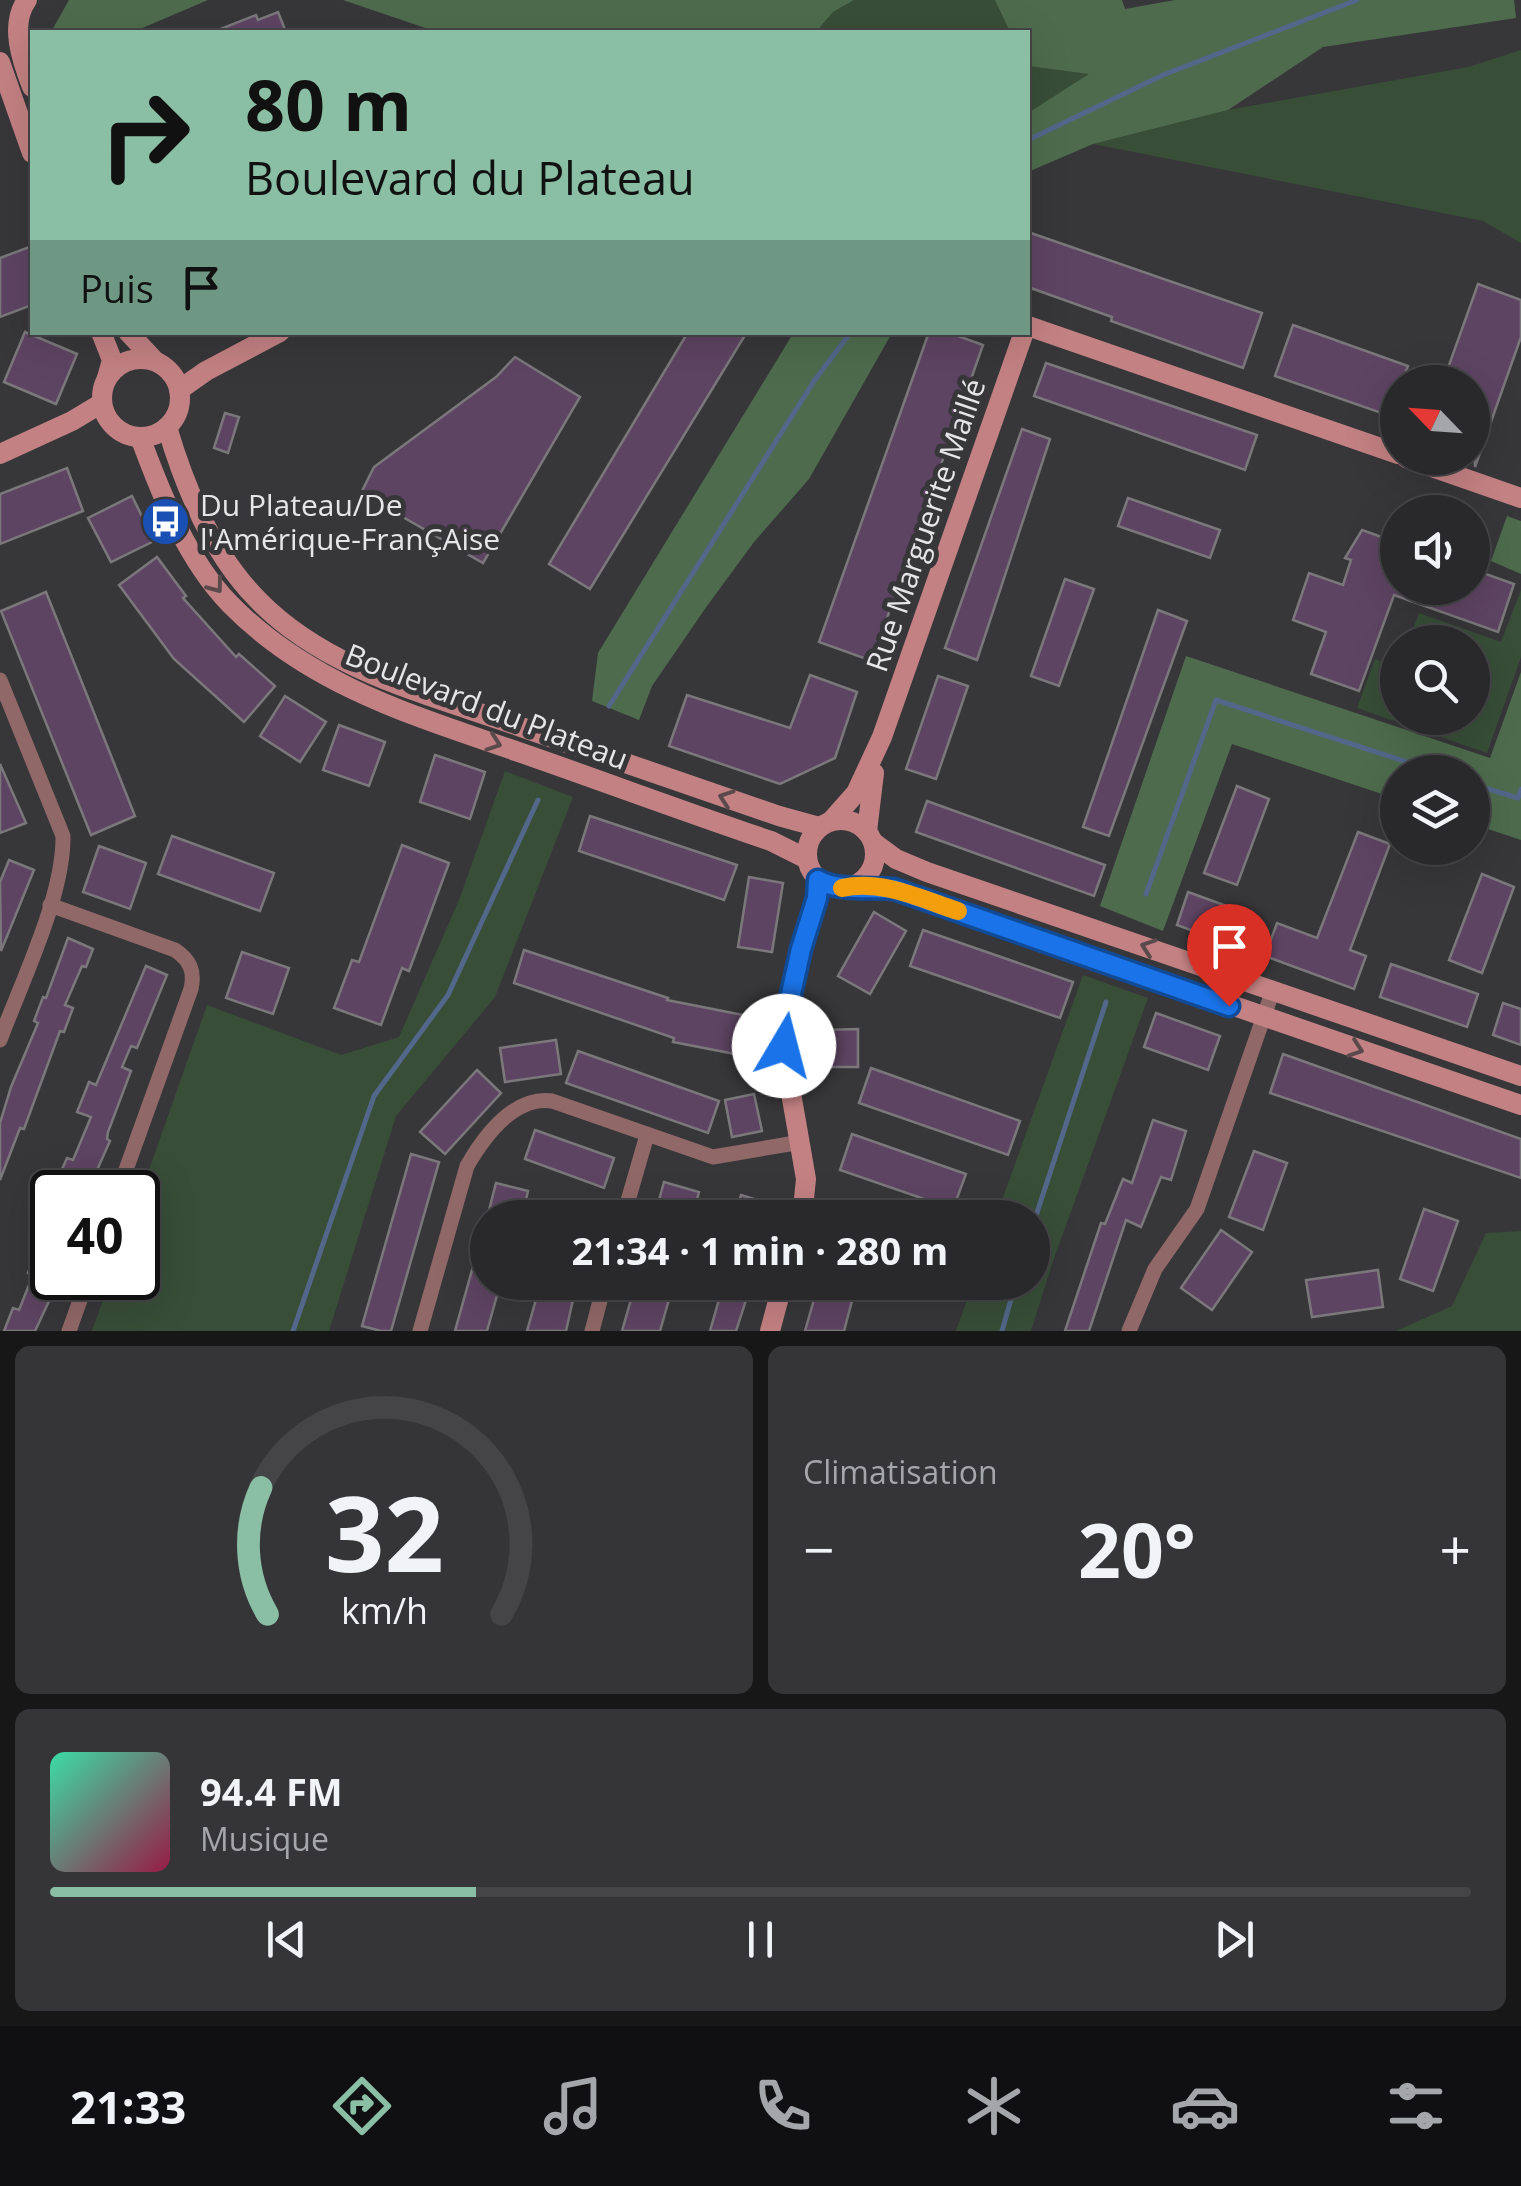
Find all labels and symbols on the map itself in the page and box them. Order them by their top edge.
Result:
north arrow [1380,365,1490,475]
street label: Rue Marguerite Maillé [856,373,994,677]
place label: Du Plateau/De l'Amérique-FranÇAise [200,484,500,559]
bus stop icon: Du Plateau/De l'Amérique-FranÇAise [139,495,191,547]
one-way arrow [204,575,221,593]
street label: Boulevard du Plateau [340,633,634,779]
one-way arrow [484,732,501,752]
one-way arrow [719,789,736,809]
pin [1187,904,1272,1007]
one-way arrow [1140,939,1157,959]
position arrow [732,994,836,1098]
one-way arrow [1347,1037,1364,1057]
speed limit sign: 40 [30,1170,160,1300]

